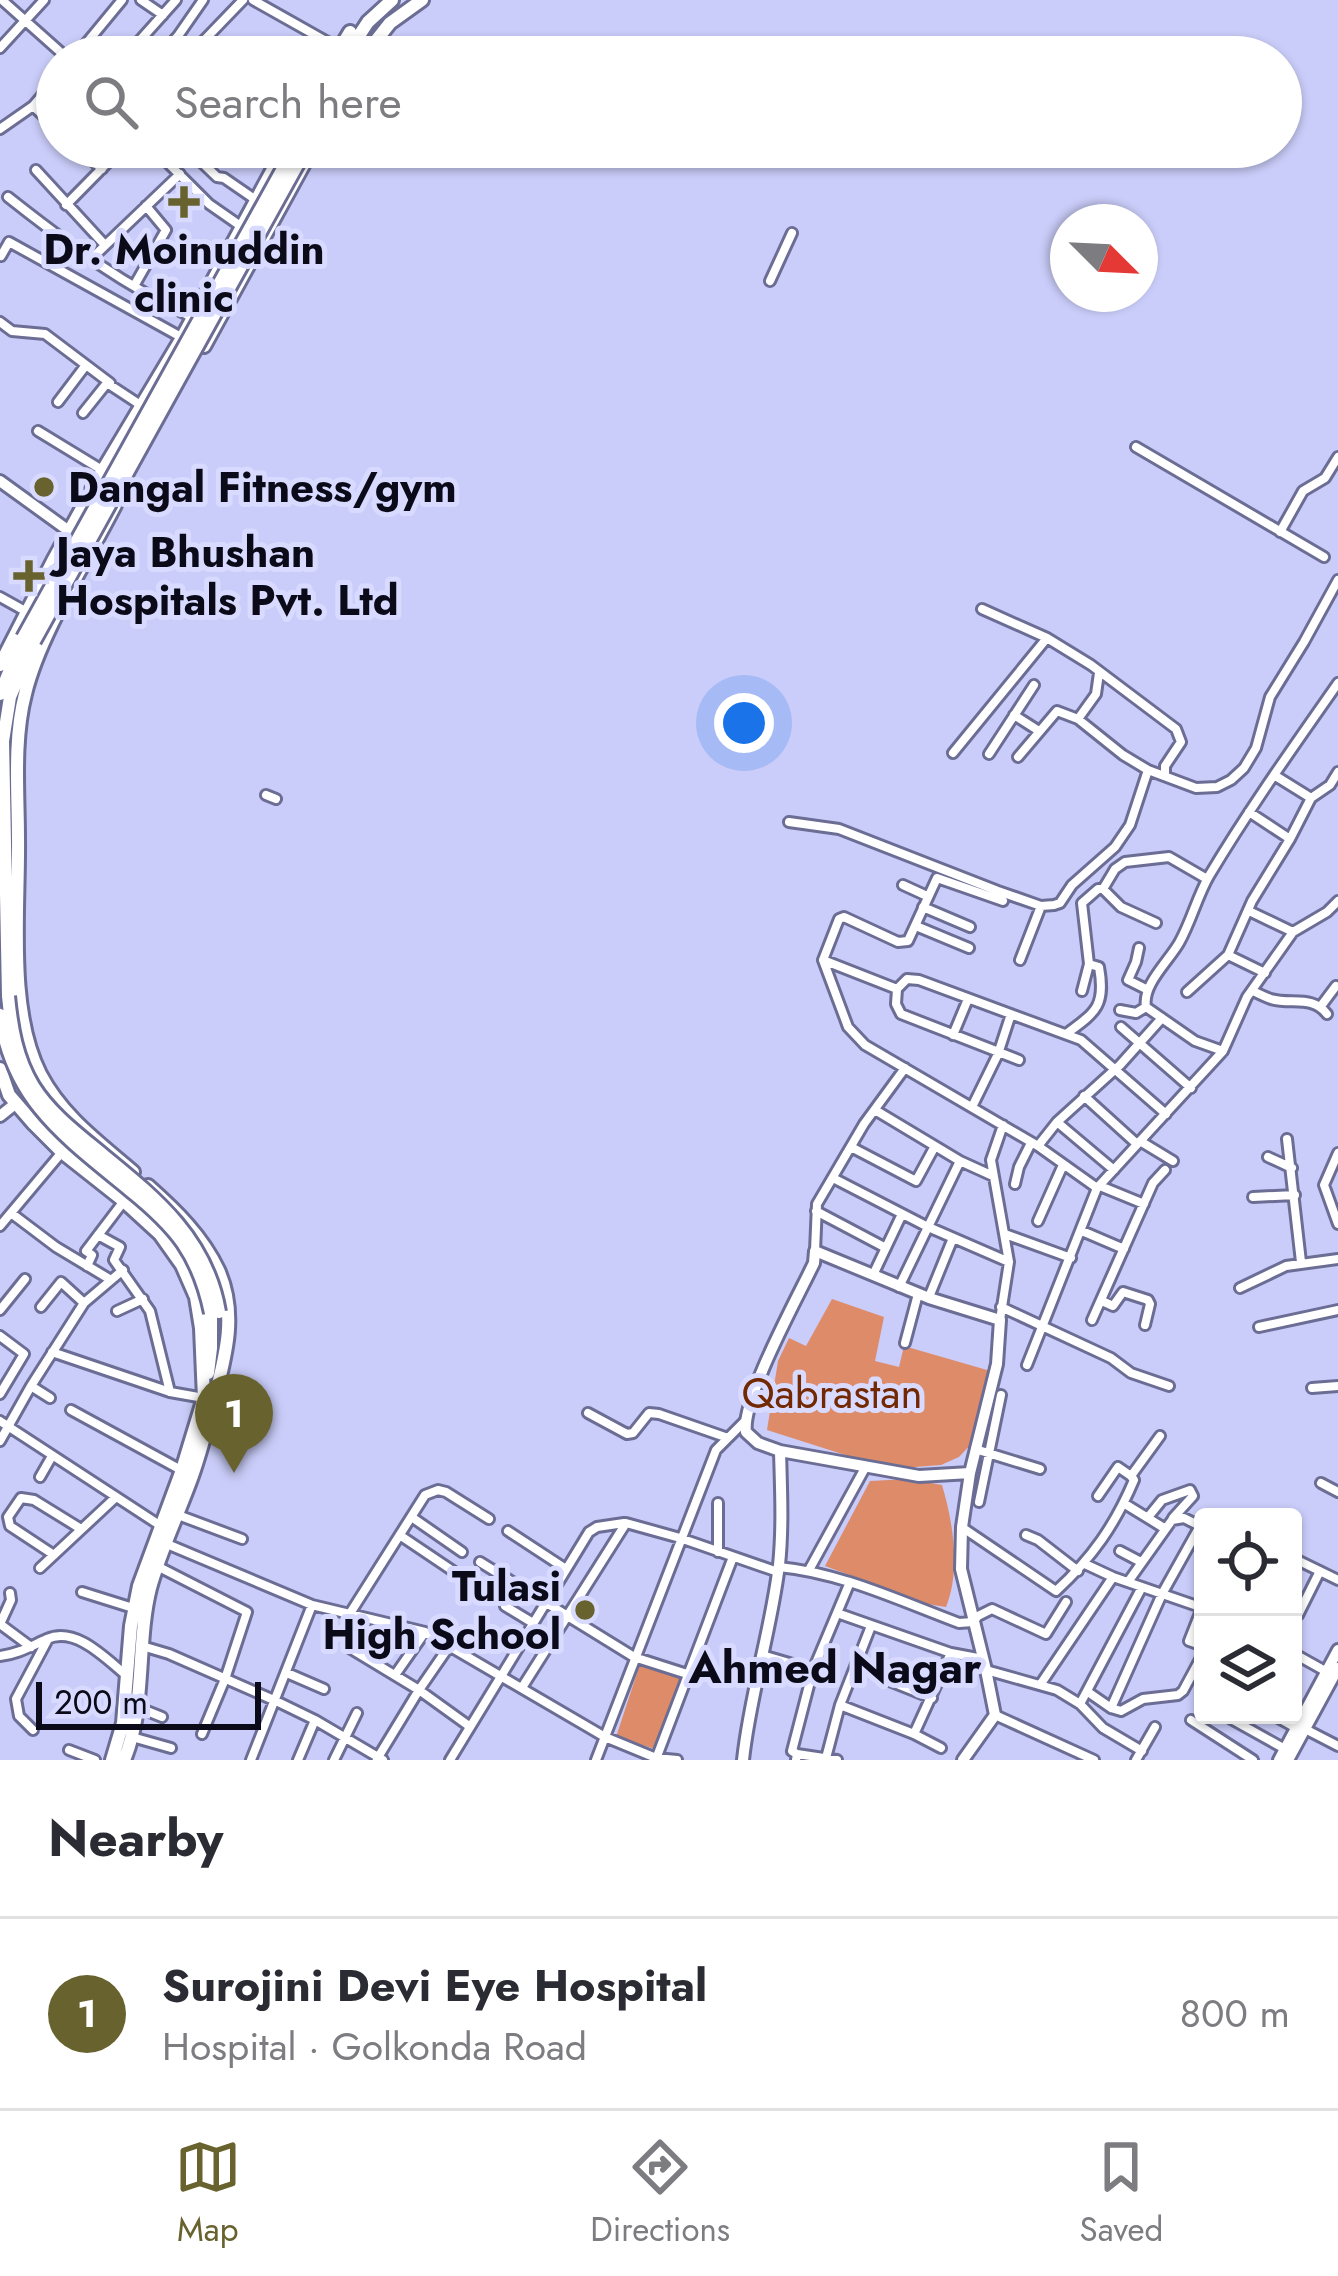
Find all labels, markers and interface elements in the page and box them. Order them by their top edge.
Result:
search box [36,36,1302,168]
icon: search [78,69,144,135]
text: Search here [174,70,402,135]
marker: Dr. Moinuddin clinic [168,186,200,218]
north arrow [1050,204,1158,312]
place label: Dr. Moinuddin clinic [43,219,325,328]
place label: Dangal Fitness/gym [68,457,457,518]
marker: Dangal Fitness/gym [31,474,57,500]
place label: Jaya Bhushan Hospitals Pvt. Ltd [49,522,399,631]
marker: Jaya Bhushan Hospitals Pvt. Ltd [13,560,45,592]
your location [714,693,774,753]
park label: Qabrastan [741,1363,923,1424]
pin: 1 [195,1374,273,1473]
map controls [1194,1508,1302,1724]
button: locate [1194,1508,1302,1616]
place label: Tulasi High School [322,1556,561,1665]
marker: Tulasi High School [572,1597,598,1623]
button: layers [1194,1616,1302,1724]
district label: Ahmed Nagar [688,1635,982,1700]
scale bar [36,1676,261,1729]
text: 200 m [54,1679,148,1726]
text: Nearby [48,1801,223,1875]
text: Surojini Devi Eye Hospital [162,1953,707,2018]
text: 1 [77,1985,97,2042]
text: 800 m [1180,1985,1290,2042]
text: Hospital · Golkonda Road [162,2018,587,2075]
tab: Map [175,2134,241,2253]
tab: Directions [590,2134,730,2253]
tab: Saved [1080,2134,1163,2253]

